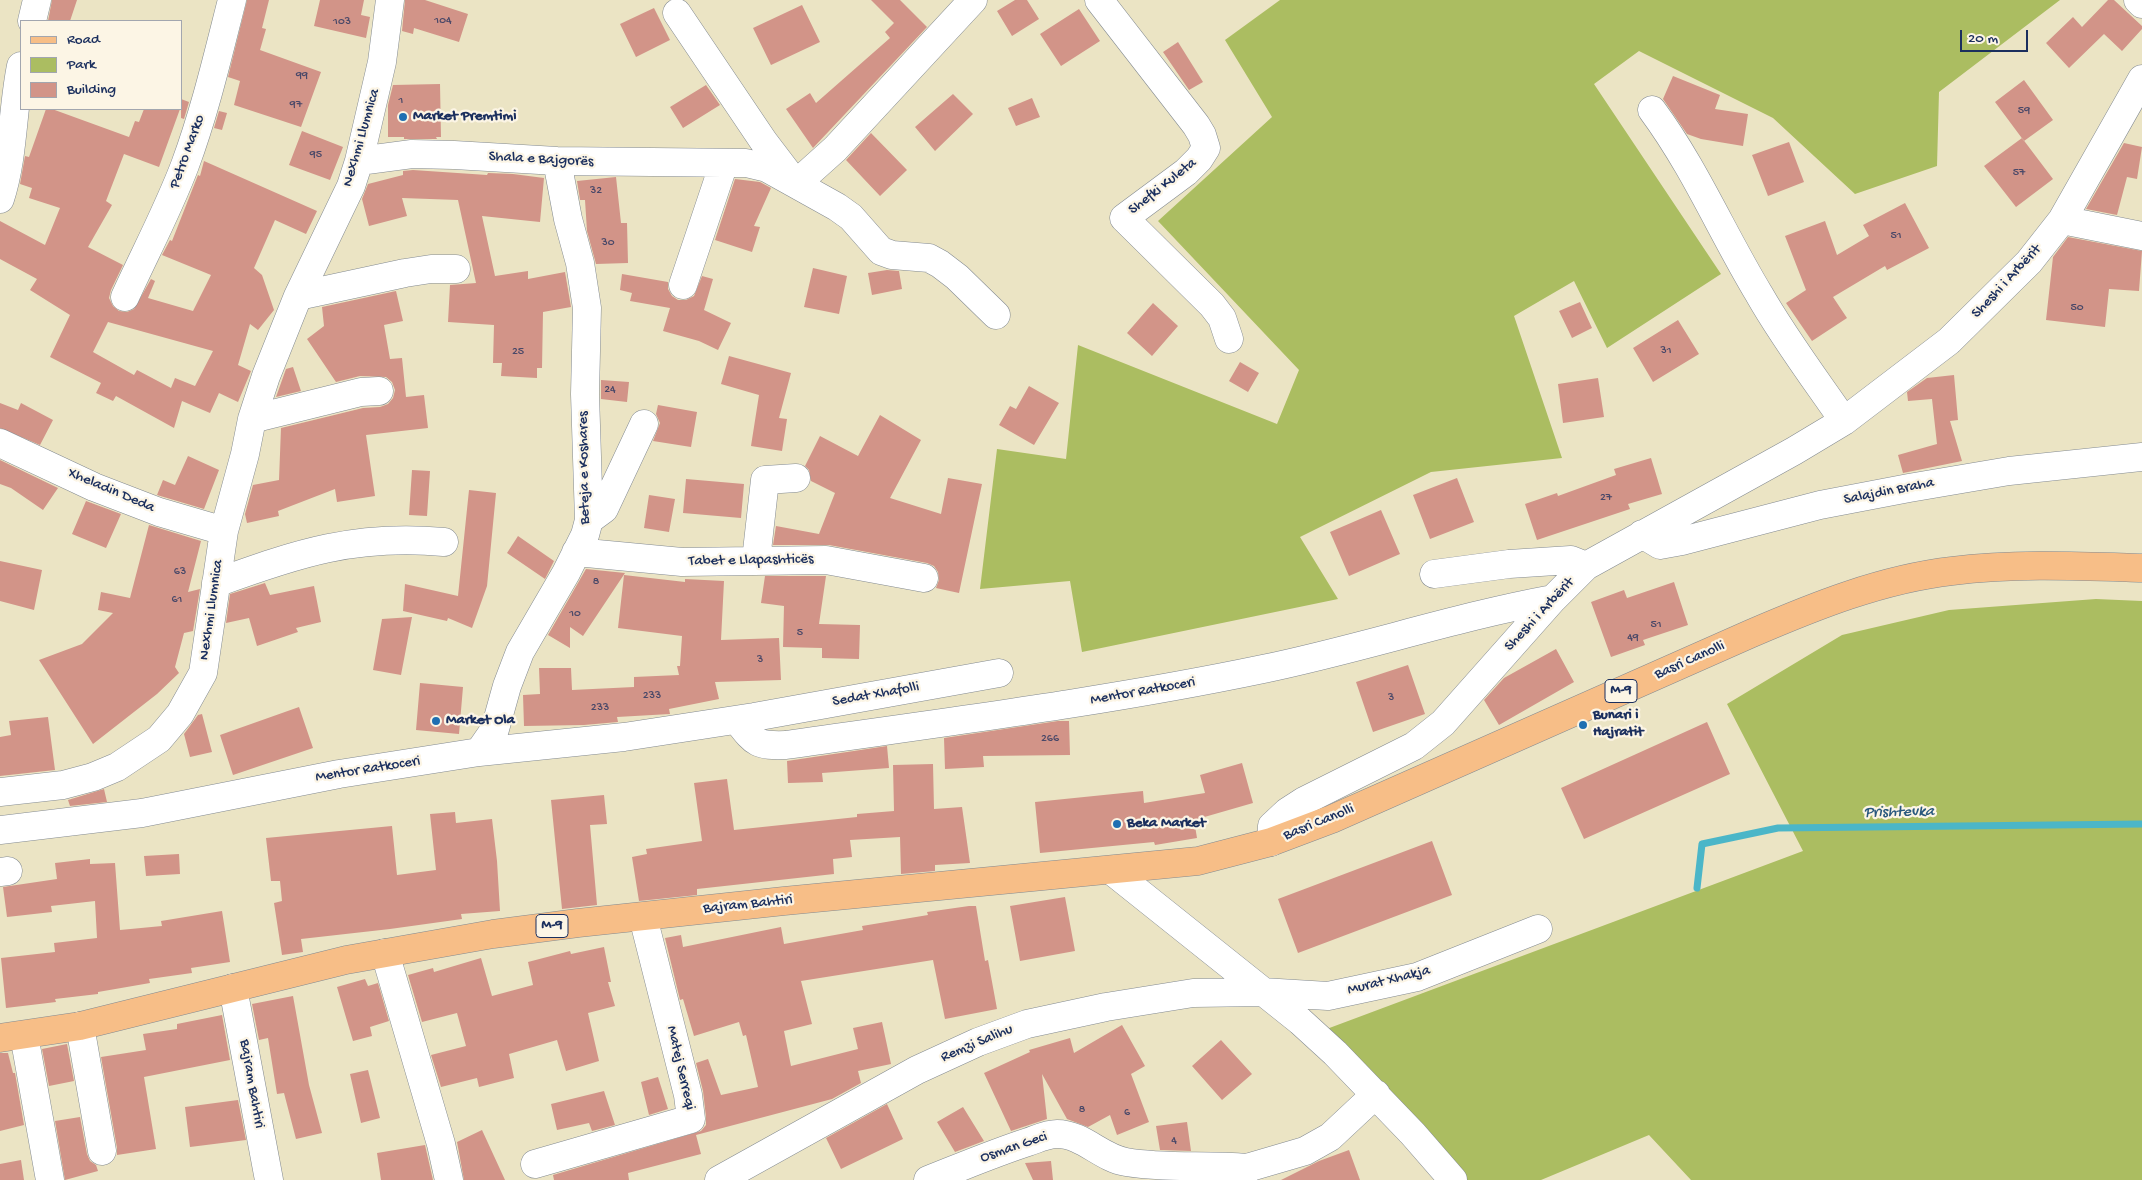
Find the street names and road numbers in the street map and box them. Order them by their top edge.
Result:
street label: Nexhmi Llumnica [339,87,385,189]
street label: Petro Marko [166,113,210,191]
street label: Shala e Bajgorës [488,148,594,172]
street label: Shefki Kuleta [1125,155,1201,219]
street label: Sheshi i Arbërit [1968,241,2046,323]
street label: Beteja e Koshares [575,411,595,525]
street label: Xheladin Deda [65,465,157,517]
street label: Salajdin Braha [1842,474,1936,510]
street label: Tabet e Llapashticës [688,551,814,571]
street label: Nexhmi Llumnica [196,559,228,661]
street label: Sheshi i Arbërit [1501,574,1579,656]
street label: Basri Canolli [1652,638,1728,684]
street label: Mentor Ratkoceri [1089,674,1197,710]
street label: Sedat Xhafolli [831,678,921,712]
road number: M-9 [1605,679,1637,702]
street label: Mentor Ratkoceri [314,753,422,787]
street label: Basri Canolli [1281,801,1357,845]
street label: Bajram Bahtiri [702,891,794,919]
road number: M-9 [536,914,568,938]
street label: Murat Xhakja [1346,962,1432,1000]
street label: Remzi Salihu [938,1021,1016,1067]
street label: Matej Serreqi [662,1024,698,1112]
street label: Bajram Bahtiri [234,1038,268,1130]
street label: Osman Geci [978,1128,1050,1168]

